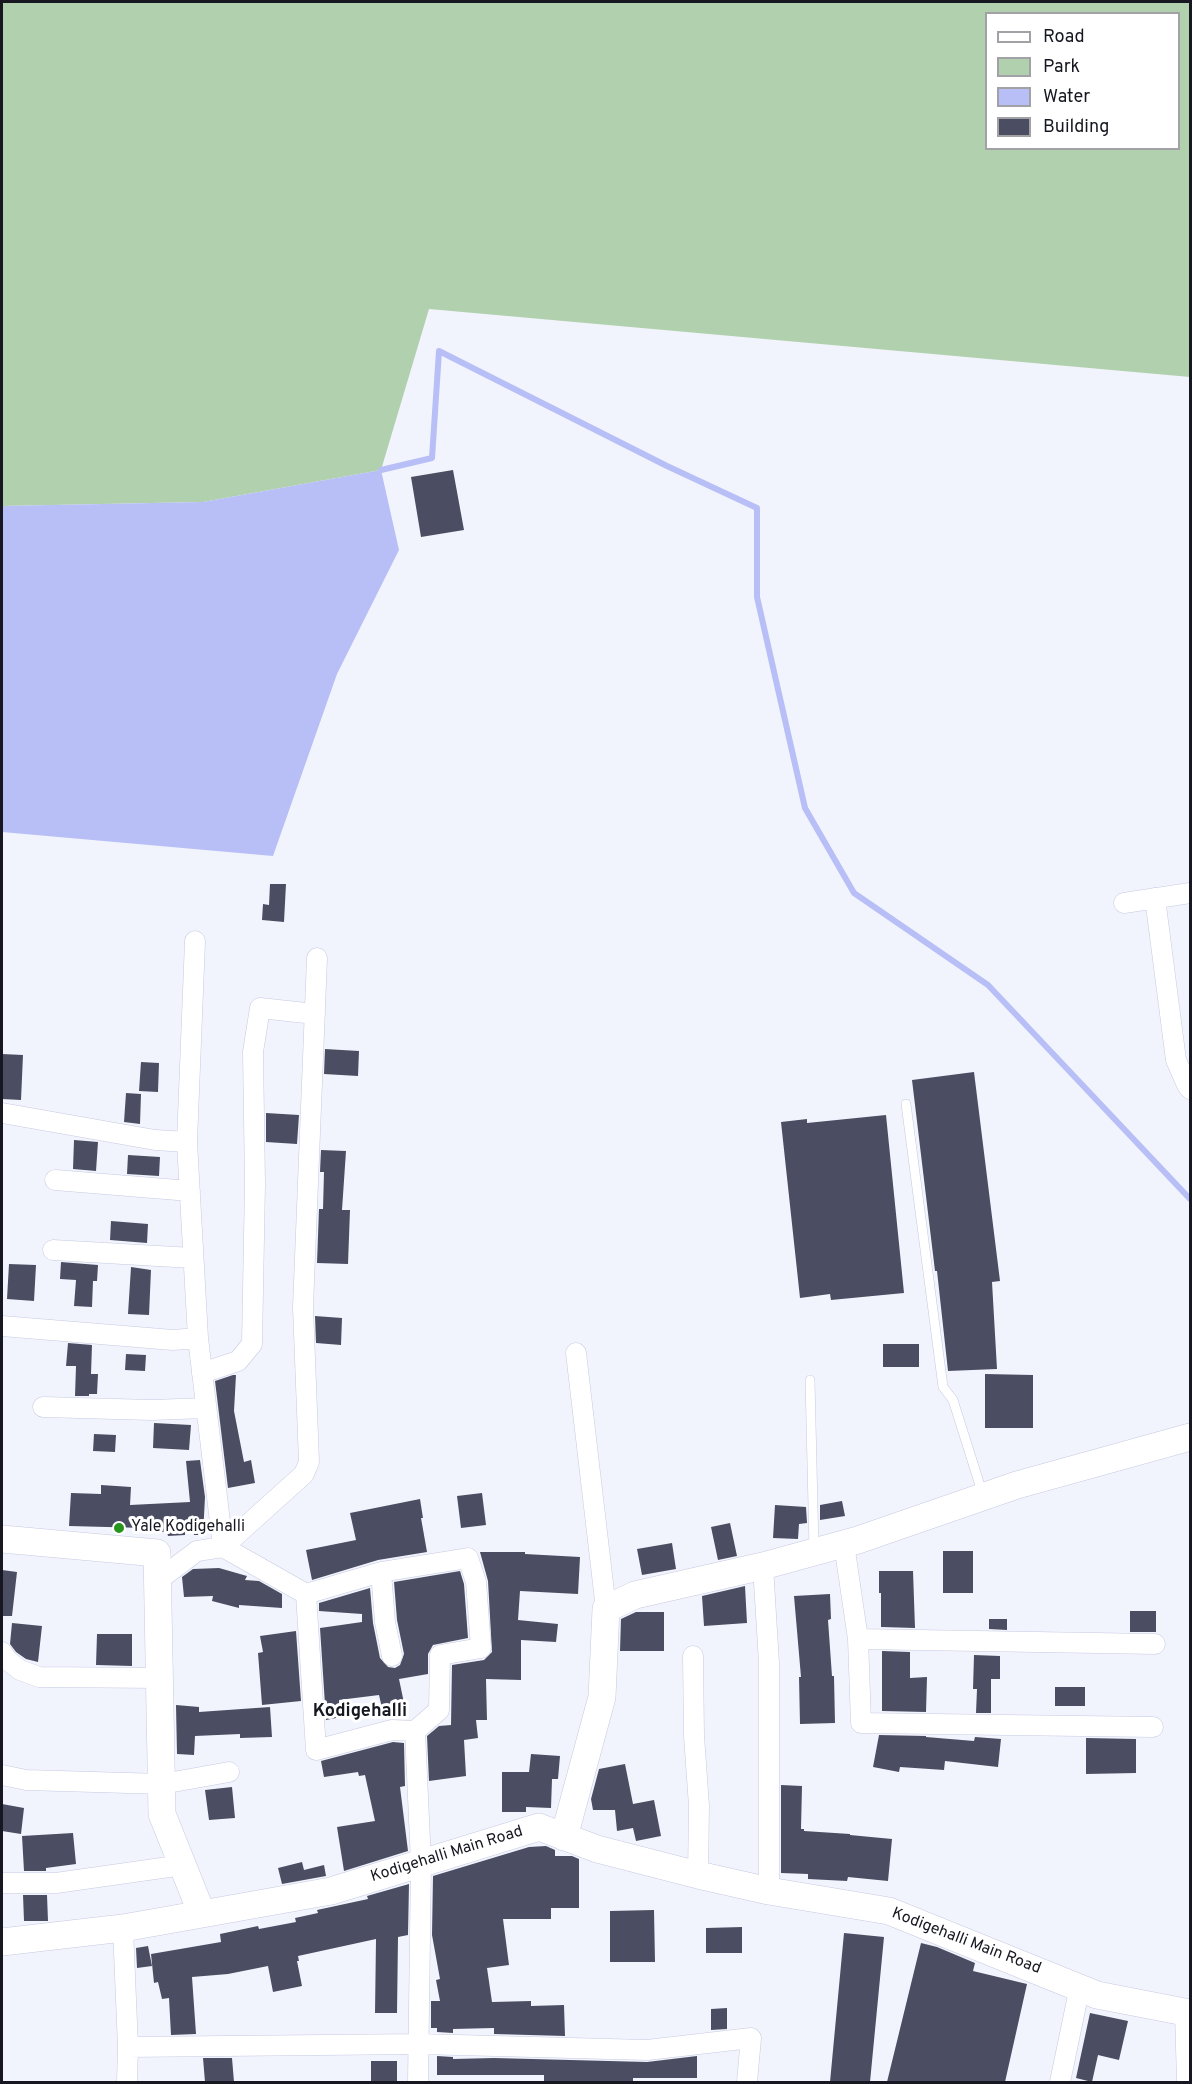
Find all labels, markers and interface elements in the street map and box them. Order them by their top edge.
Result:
legend [985,12,1180,150]
text: Road [1043,26,1085,49]
text: Park [1043,56,1080,79]
text: Water [1043,86,1090,109]
text: Building [1043,116,1109,139]
place label: Yale Kodigehalli [131,1518,245,1538]
marker: Yale Kodigehalli [112,1521,126,1535]
district label: Kodigehalli [313,1701,407,1723]
street label: Kodigehalli Main Road [368,1823,526,1887]
street label: Kodigehalli Main Road [889,1905,1043,1979]

